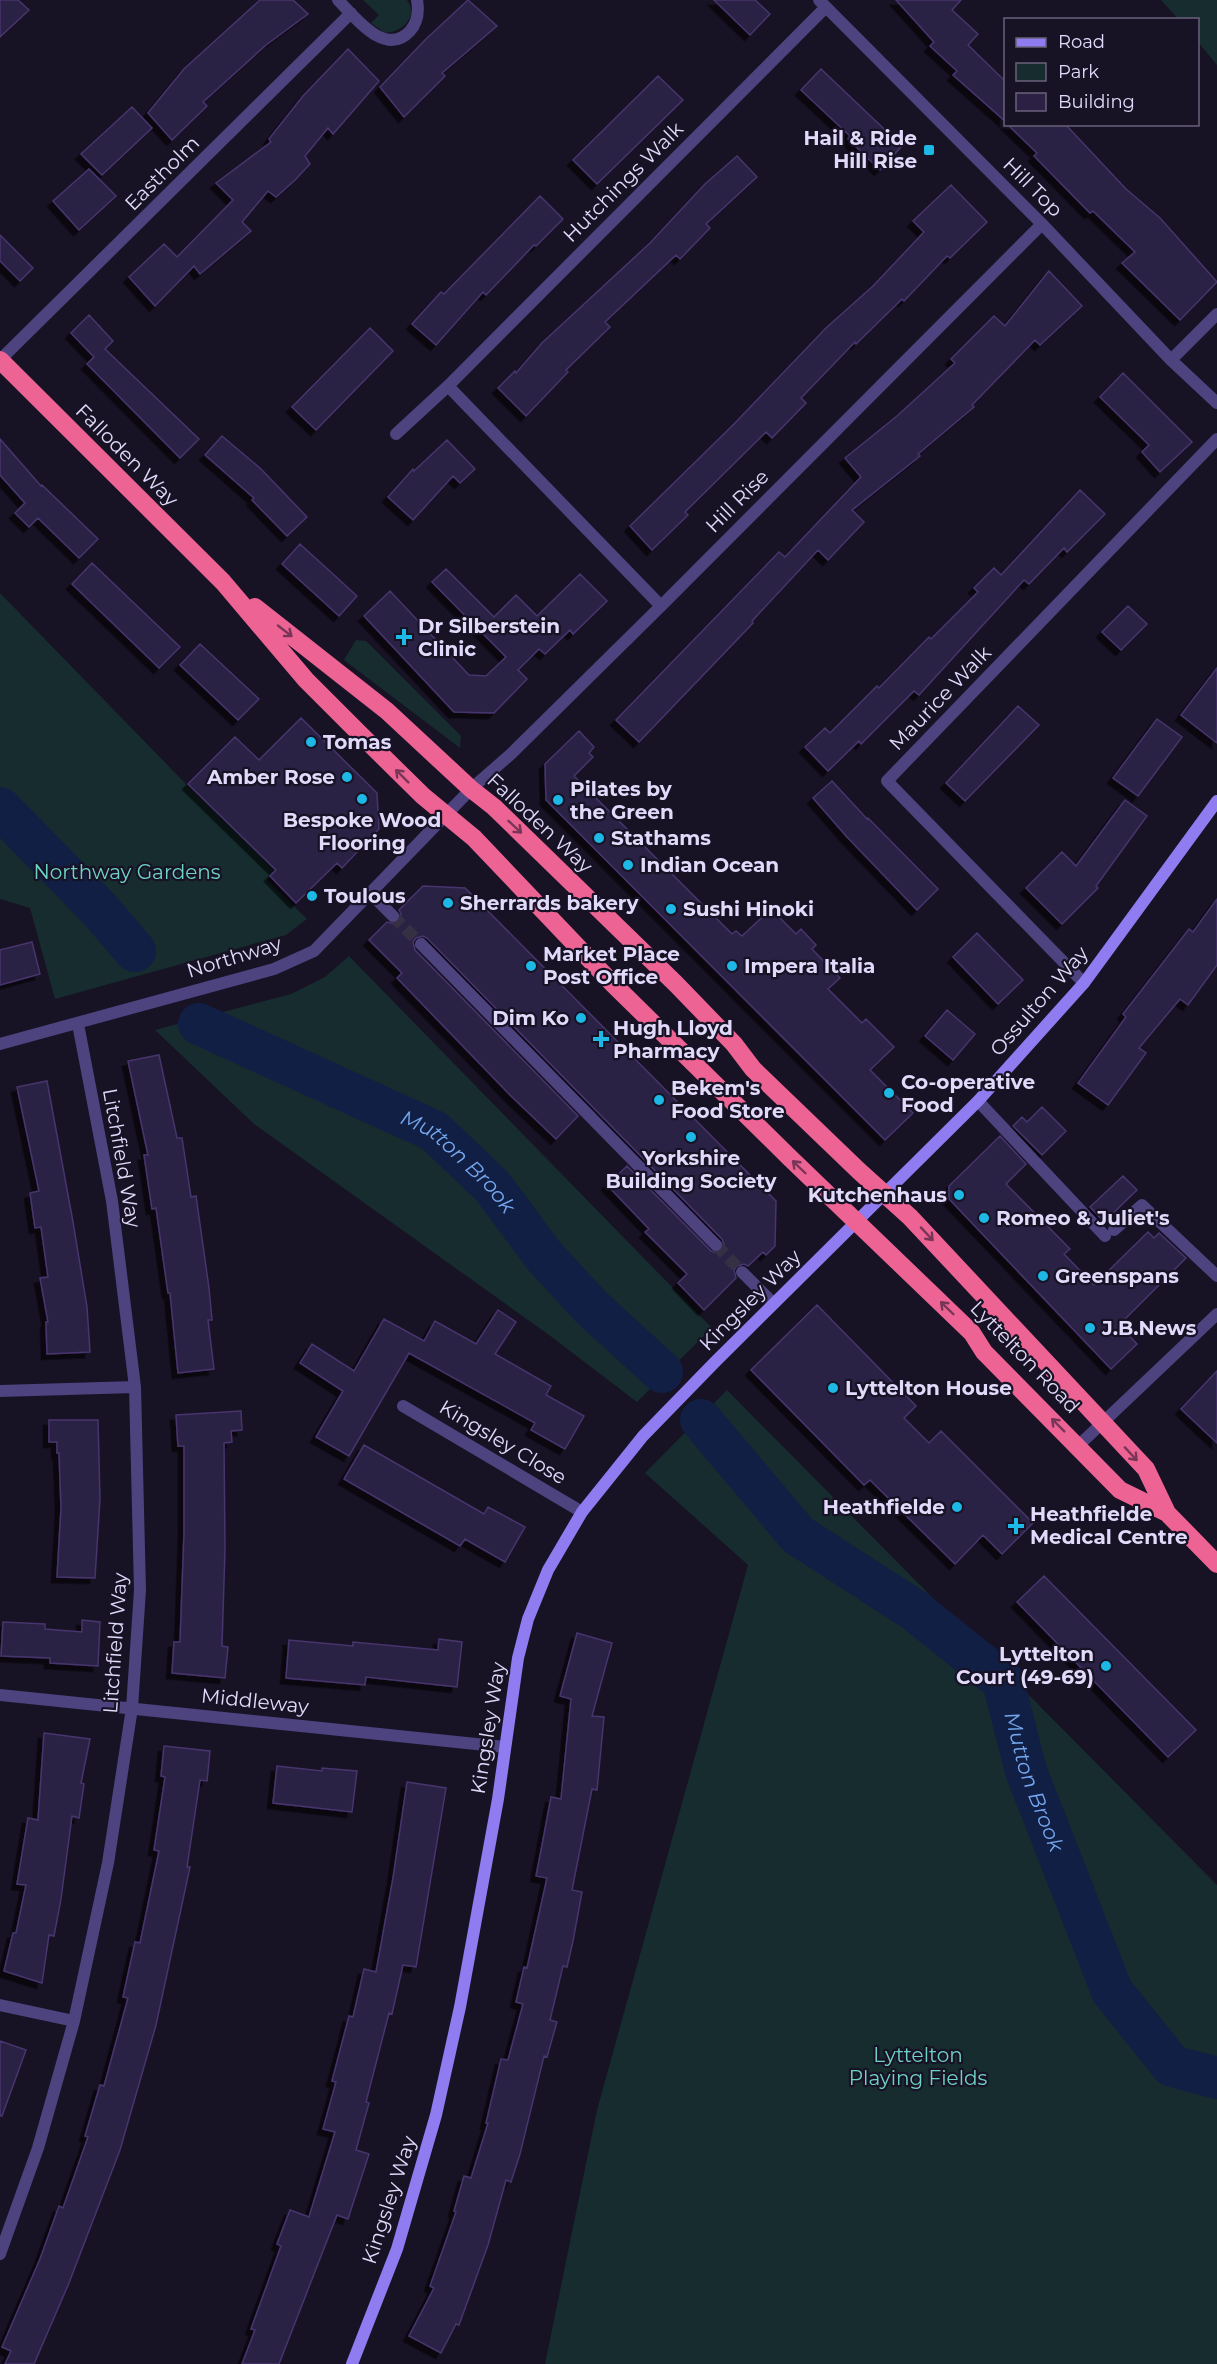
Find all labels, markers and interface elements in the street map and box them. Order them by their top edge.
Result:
legend [1004,18,1199,126]
text: Road [1058,31,1105,53]
text: Park [1058,61,1099,83]
text: Building [1058,91,1135,113]
street label: Hutchings Walk [558,117,688,247]
place label: Hail & Ride Hill Rise [803,126,917,173]
street label: Eastholm [120,131,204,215]
marker: Hail & Ride Hill Rise [922,143,936,157]
street label: Hill Top [998,152,1068,222]
street label: Falloden Way [71,399,183,511]
street label: Hill Rise [700,464,774,538]
place label: Dr Silberstein Clinic [418,614,560,661]
one-way arrow [277,625,293,638]
marker: Dr Silberstein Clinic [395,628,413,646]
street label: Maurice Walk [884,641,996,755]
place label: Tomas [323,730,392,754]
marker: Tomas [304,735,318,749]
place label: Amber Rose [206,765,335,789]
one-way arrow [395,768,410,783]
street label: Falloden Way [482,768,598,878]
marker: Amber Rose [340,770,354,784]
place label: Pilates by the Green [570,777,674,824]
marker: Bespoke Wood Flooring [355,792,369,806]
marker: Pilates by the Green [551,793,565,807]
place label: Bespoke Wood Flooring [283,808,441,855]
one-way arrow [508,820,523,834]
place label: Stathams [611,826,711,850]
marker: Stathams [592,831,606,845]
place label: Indian Ocean [640,853,779,877]
marker: Indian Ocean [621,858,635,872]
park label: Northway Gardens [33,860,221,884]
place label: Toulous [324,884,406,908]
marker: Toulous [305,889,319,903]
place label: Sherrards bakery [460,891,639,915]
marker: Sherrards bakery [441,896,455,910]
place label: Sushi Hinoki [683,897,814,921]
marker: Sushi Hinoki [664,902,678,916]
street label: Northway [184,931,285,983]
street label: Ossulton Way [985,941,1093,1061]
place label: Market Place Post Office [543,942,680,989]
place label: Impera Italia [744,954,875,978]
marker: Market Place Post Office [524,959,538,973]
marker: Impera Italia [725,959,739,973]
place label: Dim Ko [492,1006,569,1030]
marker: Dim Ko [574,1011,588,1025]
place label: Hugh Lloyd Pharmacy [613,1016,733,1063]
marker: Hugh Lloyd Pharmacy [594,1032,608,1046]
place label: Co-operative Food [901,1070,1035,1117]
place label: Bekem's Food Store [671,1076,785,1123]
street label: Litchfield Way [98,1086,146,1230]
marker: Co-operative Food [882,1086,896,1100]
marker: Bekem's Food Store [652,1093,666,1107]
water label: Mutton Brook [397,1105,522,1219]
marker: Yorkshire Building Society [684,1130,698,1144]
place label: Yorkshire Building Society [606,1146,777,1193]
one-way arrow [791,1160,806,1174]
place label: Kutchenhaus [808,1183,947,1207]
marker: Kutchenhaus [952,1188,966,1202]
place label: Romeo & Juliet's [996,1206,1170,1230]
marker: Romeo & Juliet's [977,1211,991,1225]
one-way arrow [920,1226,934,1241]
street label: Kingsley Way [694,1244,806,1356]
place label: Greenspans [1055,1264,1179,1288]
marker: Greenspans [1036,1269,1050,1283]
street label: Lyttelton Road [965,1296,1085,1418]
one-way arrow [939,1301,954,1316]
place label: J.B.News [1101,1316,1197,1340]
marker: J.B.News [1083,1321,1097,1335]
place label: Lyttelton House [845,1376,1012,1400]
marker: Lyttelton House [826,1381,840,1395]
street label: Kingsley Close [435,1395,571,1489]
one-way arrow [1050,1418,1065,1433]
one-way arrow [1124,1446,1138,1461]
place label: Heathfielde [823,1495,945,1519]
marker: Heathfielde [950,1500,964,1514]
place label: Heathfielde Medical Centre [1030,1502,1188,1549]
marker: Heathfielde Medical Centre [1007,1517,1025,1535]
street label: Litchfield Way [98,1572,132,1714]
place label: Lyttelton Court (49-69) [956,1642,1094,1689]
marker: Lyttelton Court (49-69) [1099,1659,1113,1673]
street label: Kingsley Way [466,1660,510,1796]
street label: Middleway [200,1683,310,1719]
water label: Mutton Brook [999,1709,1070,1857]
park label: Lyttelton Playing Fields [849,2043,988,2090]
street label: Kingsley Way [357,2133,421,2267]

